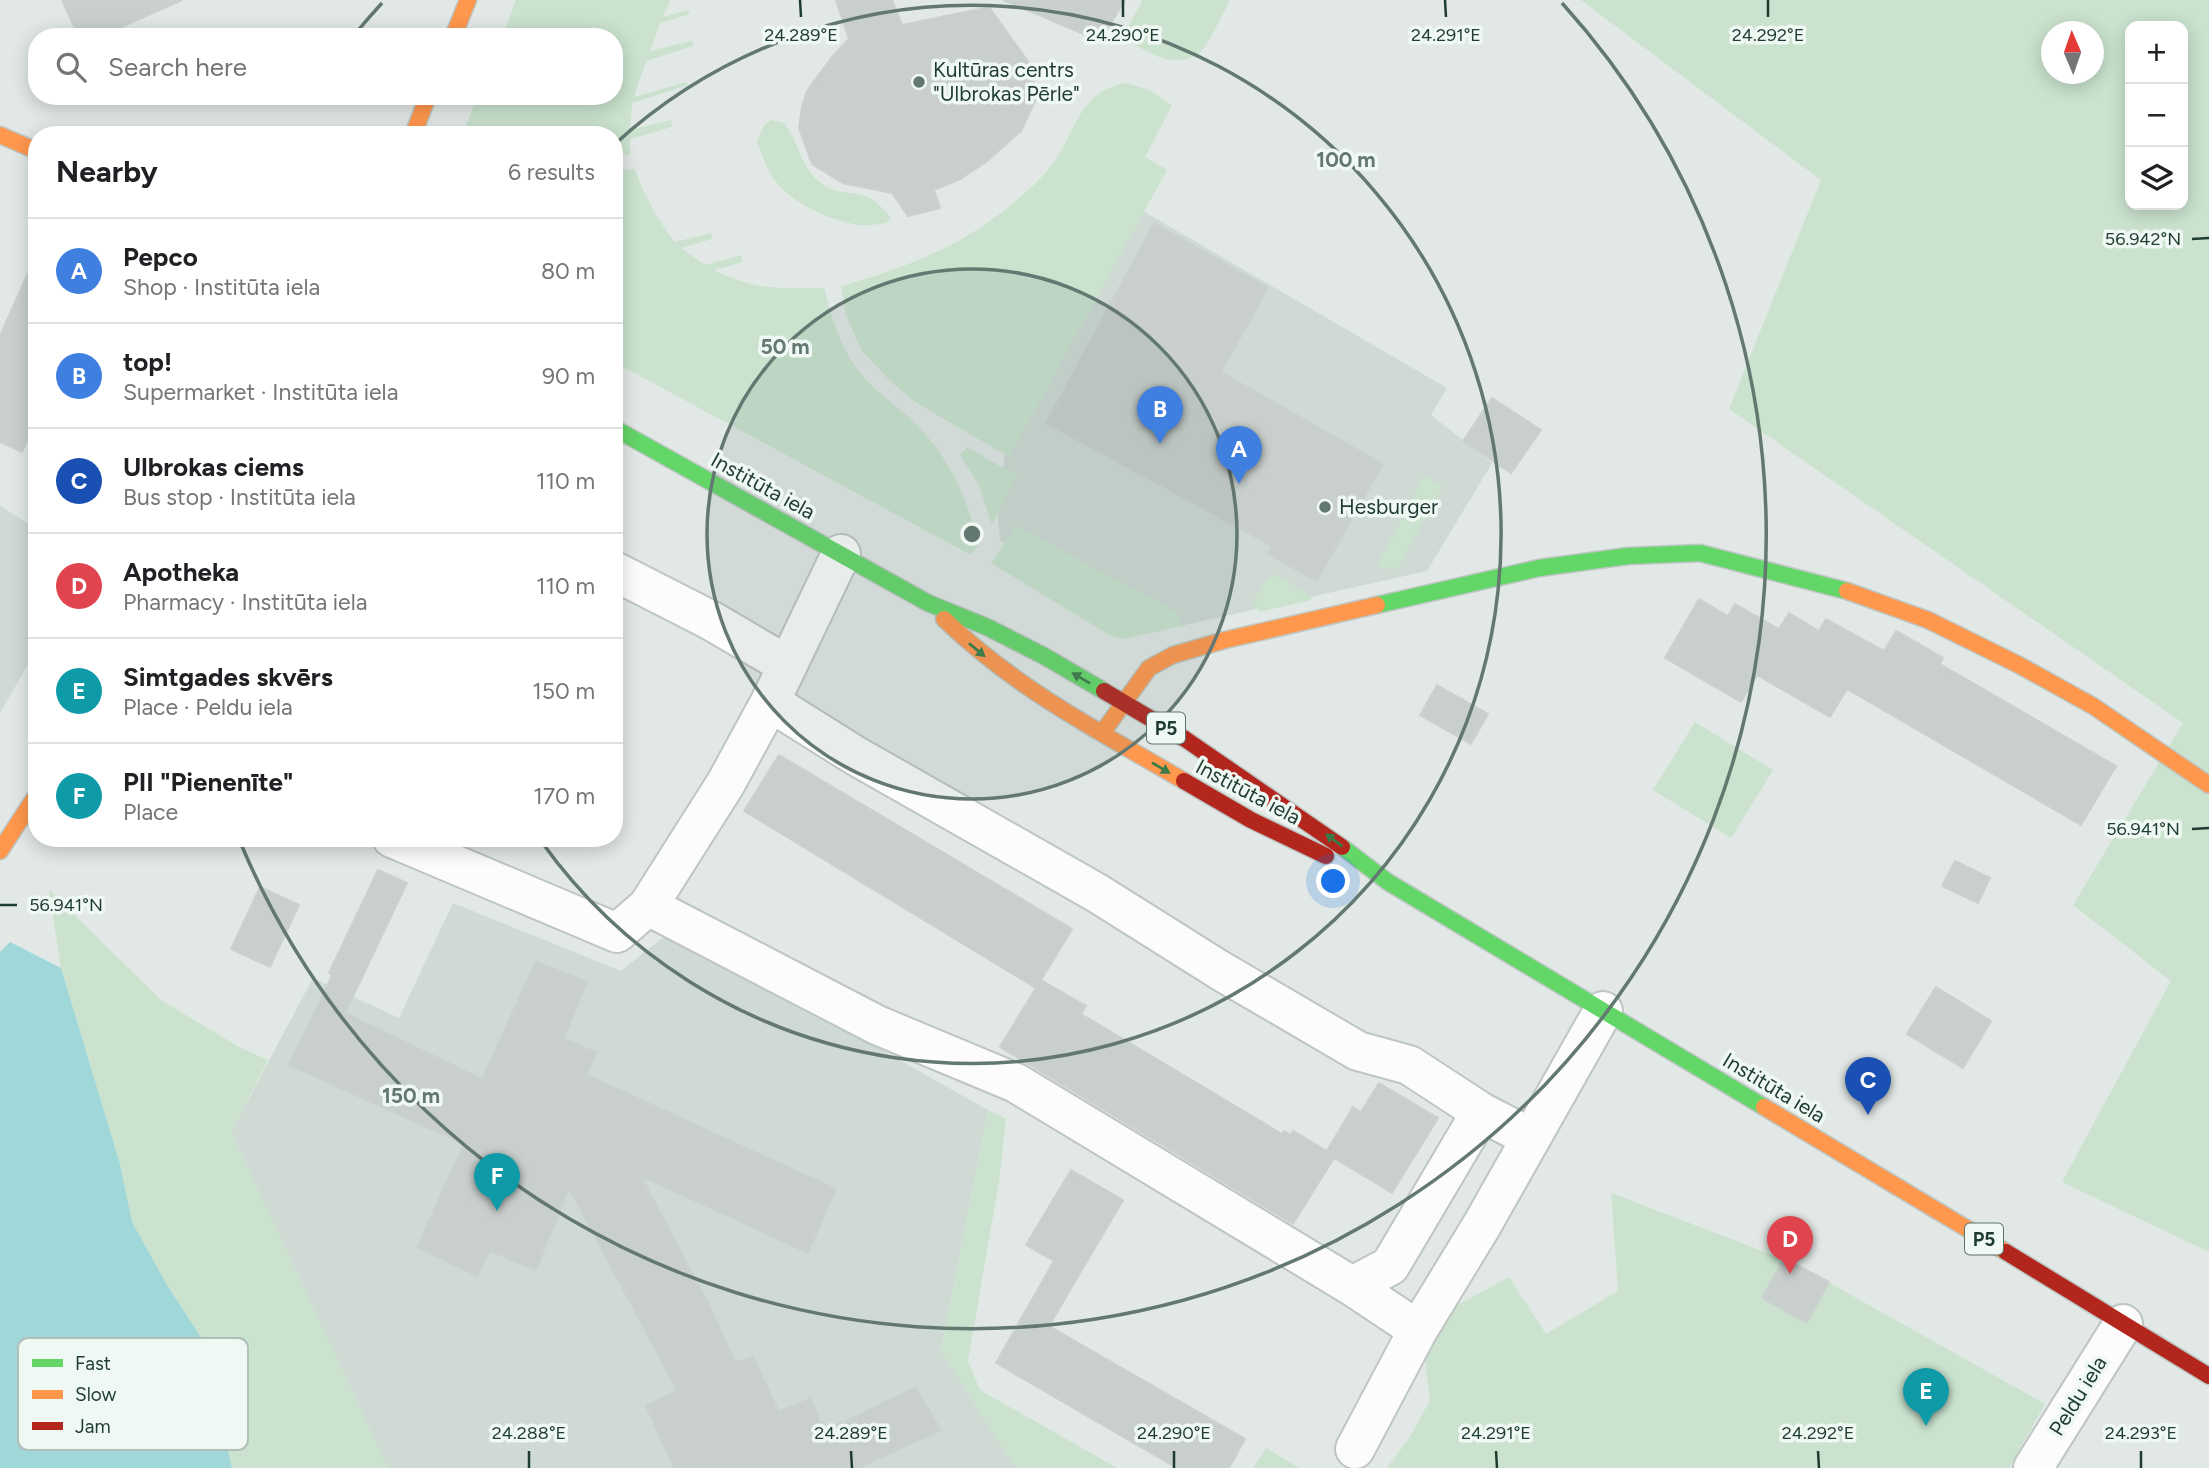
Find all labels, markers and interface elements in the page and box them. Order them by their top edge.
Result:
north arrow [2041,21,2104,84]
map controls [2125,21,2188,210]
button: + [2125,21,2188,84]
text: 24.289°E [764,24,838,46]
text: 24.290°E [1086,24,1160,46]
text: 24.291°E [1411,24,1481,46]
text: 24.292°E [1732,24,1804,46]
search box [28,28,623,105]
icon: search [52,48,90,86]
text: Search here [108,51,247,83]
place label: Kultūras centrs "Ulbrokas Pērle" [933,57,1080,106]
marker: Kultūras centrs "Ulbrokas Pērle" [911,74,927,90]
button: − [2125,84,2188,147]
text: 100 m [1316,147,1376,172]
button: layers [2125,147,2188,210]
text: Nearby [56,153,158,190]
text: 6 results [508,158,595,186]
text: 56.942°N [2105,228,2181,250]
text: Pepco [123,241,198,273]
text: A [71,257,87,285]
text: 80 m [541,257,595,285]
text: Shop · Institūta iela [123,273,320,301]
text: 50 m [760,334,810,359]
text: top! [123,346,172,378]
text: B [72,362,86,390]
text: 90 m [542,362,595,390]
text: Supermarket · Institūta iela [123,378,398,406]
pin: B [1137,386,1183,444]
pin: A [1216,426,1262,484]
street label: Institūta iela [707,447,820,524]
text: Ulbrokas ciems [123,451,304,483]
text: C [71,467,87,495]
text: 110 m [536,467,595,495]
text: Bus stop · Institūta iela [123,483,356,511]
place label: Hesburger [1339,494,1438,519]
marker: Hesburger [1317,499,1333,515]
centre of rings [960,522,984,546]
text: Apotheka [123,556,239,588]
text: D [71,572,87,600]
text: 110 m [536,572,595,600]
text: Pharmacy · Institūta iela [123,588,367,616]
one-way arrow [969,642,986,657]
text: Simtgades skvērs [123,661,333,693]
one-way arrow [1071,672,1090,684]
text: E [72,677,86,705]
text: 150 m [532,677,595,705]
text: Place · Peldu iela [123,693,293,721]
road number: P5 [1147,712,1185,744]
street label: Institūta iela [1192,753,1305,830]
one-way arrow [1151,762,1171,774]
text: PII "Pienenīte" [123,766,294,798]
text: F [73,782,85,810]
text: 170 m [533,782,595,810]
text: Place [123,798,178,826]
text: 56.941°N [2106,818,2180,840]
one-way arrow [1325,833,1343,847]
your location [1316,864,1350,898]
text: 56.941°N [29,894,103,916]
street label: Institūta iela [1718,1047,1830,1128]
pin: C [1845,1057,1891,1115]
text: 150 m [382,1083,440,1108]
pin: F [474,1153,520,1211]
pin: D [1767,1216,1813,1274]
road number: P5 [1965,1224,2003,1254]
legend [18,1338,248,1450]
street label: Peldu iela [2043,1351,2112,1440]
text: Fast [75,1352,111,1375]
pin: E [1903,1368,1949,1426]
text: Slow [75,1383,117,1406]
text: Jam [75,1415,111,1438]
text: 24.288°E [492,1422,566,1444]
text: 24.289°E [814,1422,888,1444]
text: 24.290°E [1137,1422,1211,1444]
text: 24.291°E [1461,1422,1531,1444]
text: 24.292°E [1782,1422,1854,1444]
text: 24.293°E [2105,1422,2177,1444]

